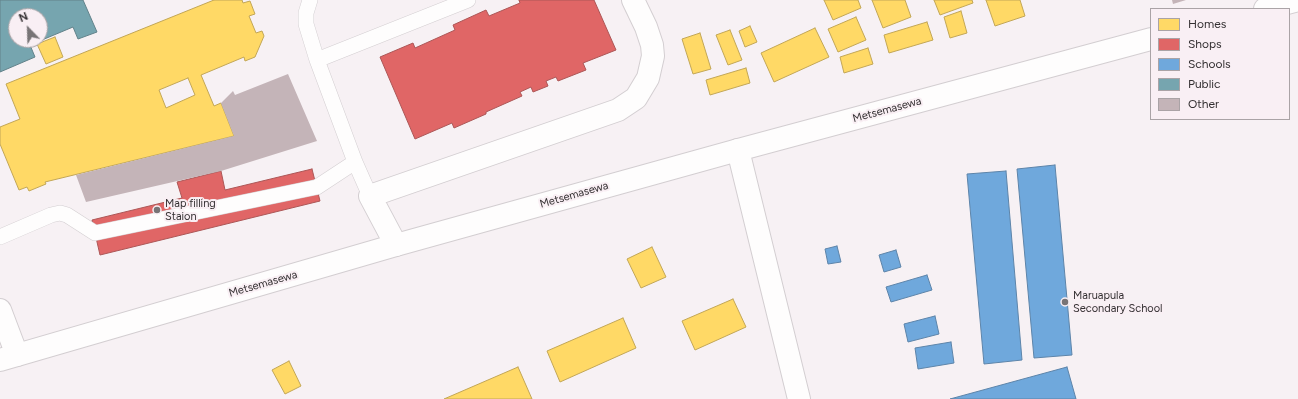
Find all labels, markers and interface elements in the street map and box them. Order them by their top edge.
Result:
north arrow [8,8,48,48]
legend [1150,8,1290,120]
text: N [17,10,30,25]
text: Homes [1188,17,1226,31]
text: Shops [1188,37,1222,51]
text: Schools [1188,57,1231,71]
text: Public [1188,77,1221,91]
street label: Metsemasewa [851,94,923,126]
text: Other [1188,97,1219,111]
street label: Metsemasewa [538,179,610,211]
place label: Map filling Staion [165,197,216,223]
marker: Map filling Staion [152,205,162,215]
street label: Metsemasewa [227,268,299,300]
place label: Maruapula Secondary School [1073,289,1163,315]
marker: Maruapula Secondary School [1060,297,1070,307]

